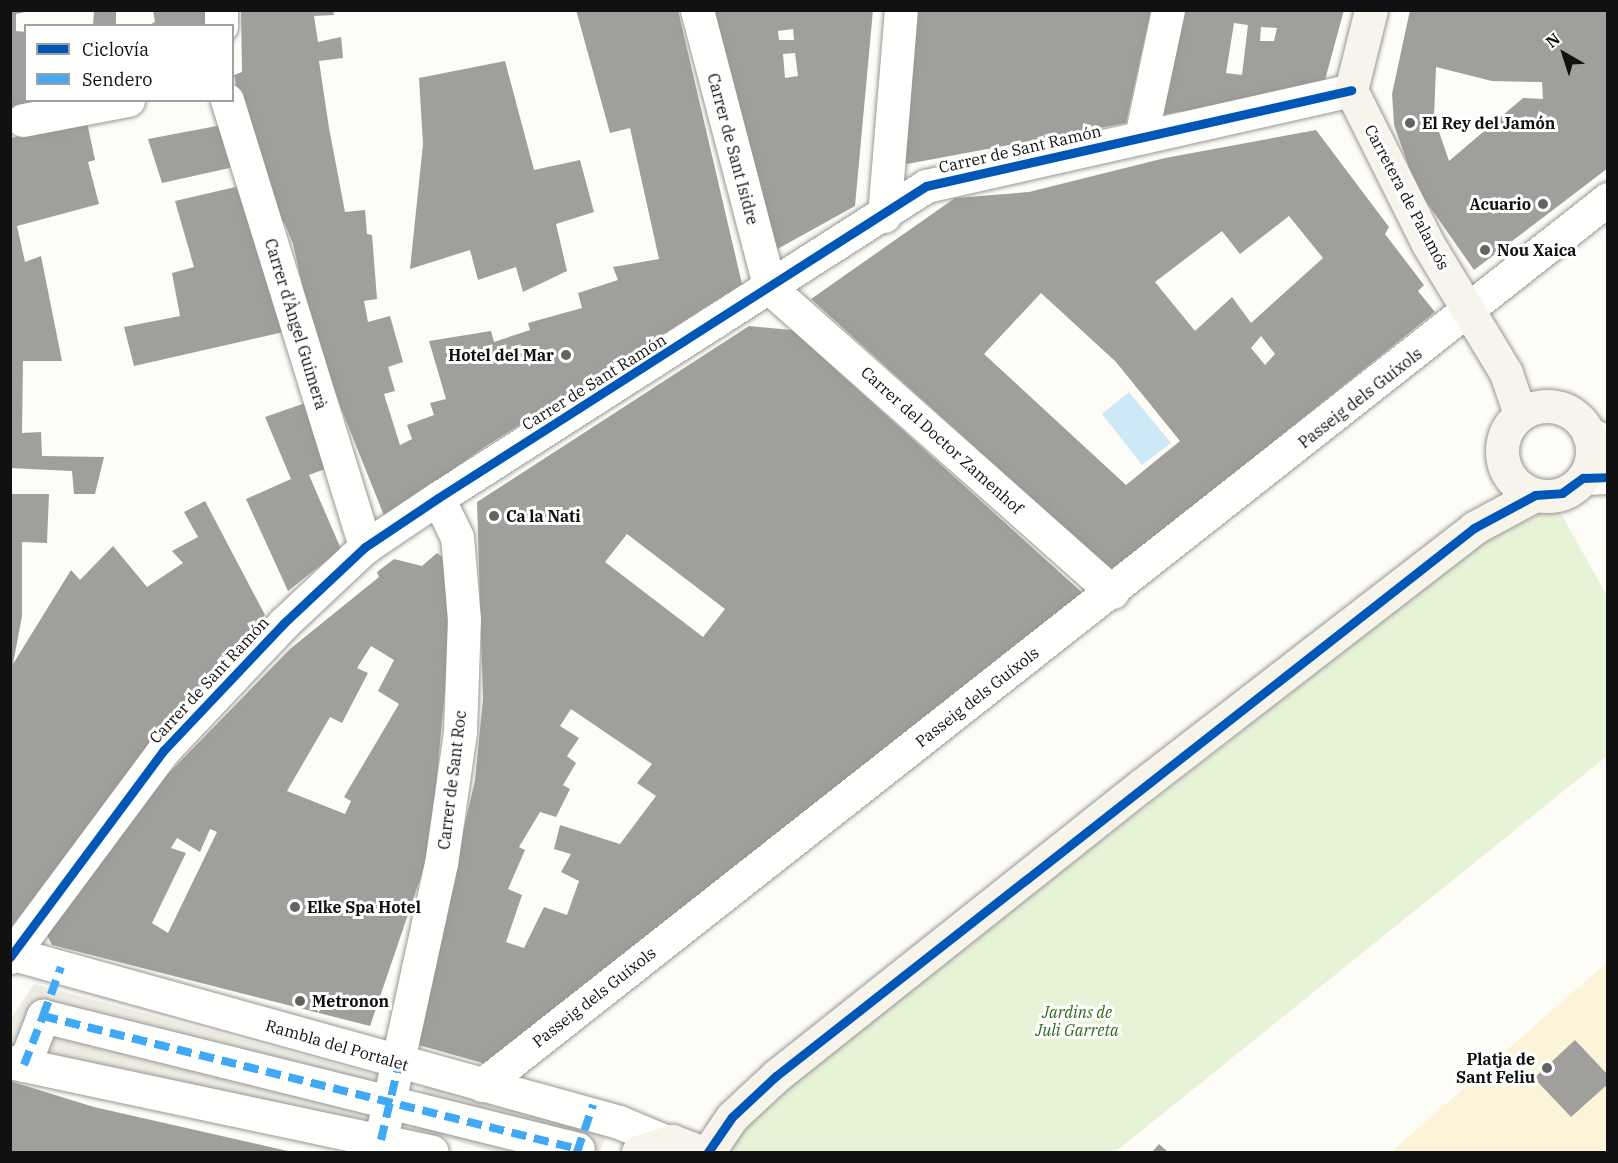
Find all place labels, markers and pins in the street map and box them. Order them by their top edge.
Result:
place label: El Rey del Jamón [1422,113,1555,133]
marker: El Rey del Jamón [1403,116,1417,130]
place label: Acuario [1469,194,1531,214]
marker: Acuario [1536,197,1550,211]
place label: Nou Xaica [1497,240,1576,260]
marker: Nou Xaica [1478,243,1492,257]
place label: Hotel del Mar [448,345,554,365]
marker: Hotel del Mar [559,348,573,362]
place label: Ca la Nati [506,506,581,526]
marker: Ca la Nati [487,509,501,523]
place label: Elke Spa Hotel [307,897,421,917]
marker: Elke Spa Hotel [288,900,302,914]
place label: Metronon [312,991,389,1011]
marker: Metronon [293,994,307,1008]
place label: Platja de Sant Feliu [1456,1049,1535,1087]
marker: Platja de Sant Feliu [1540,1061,1554,1075]

